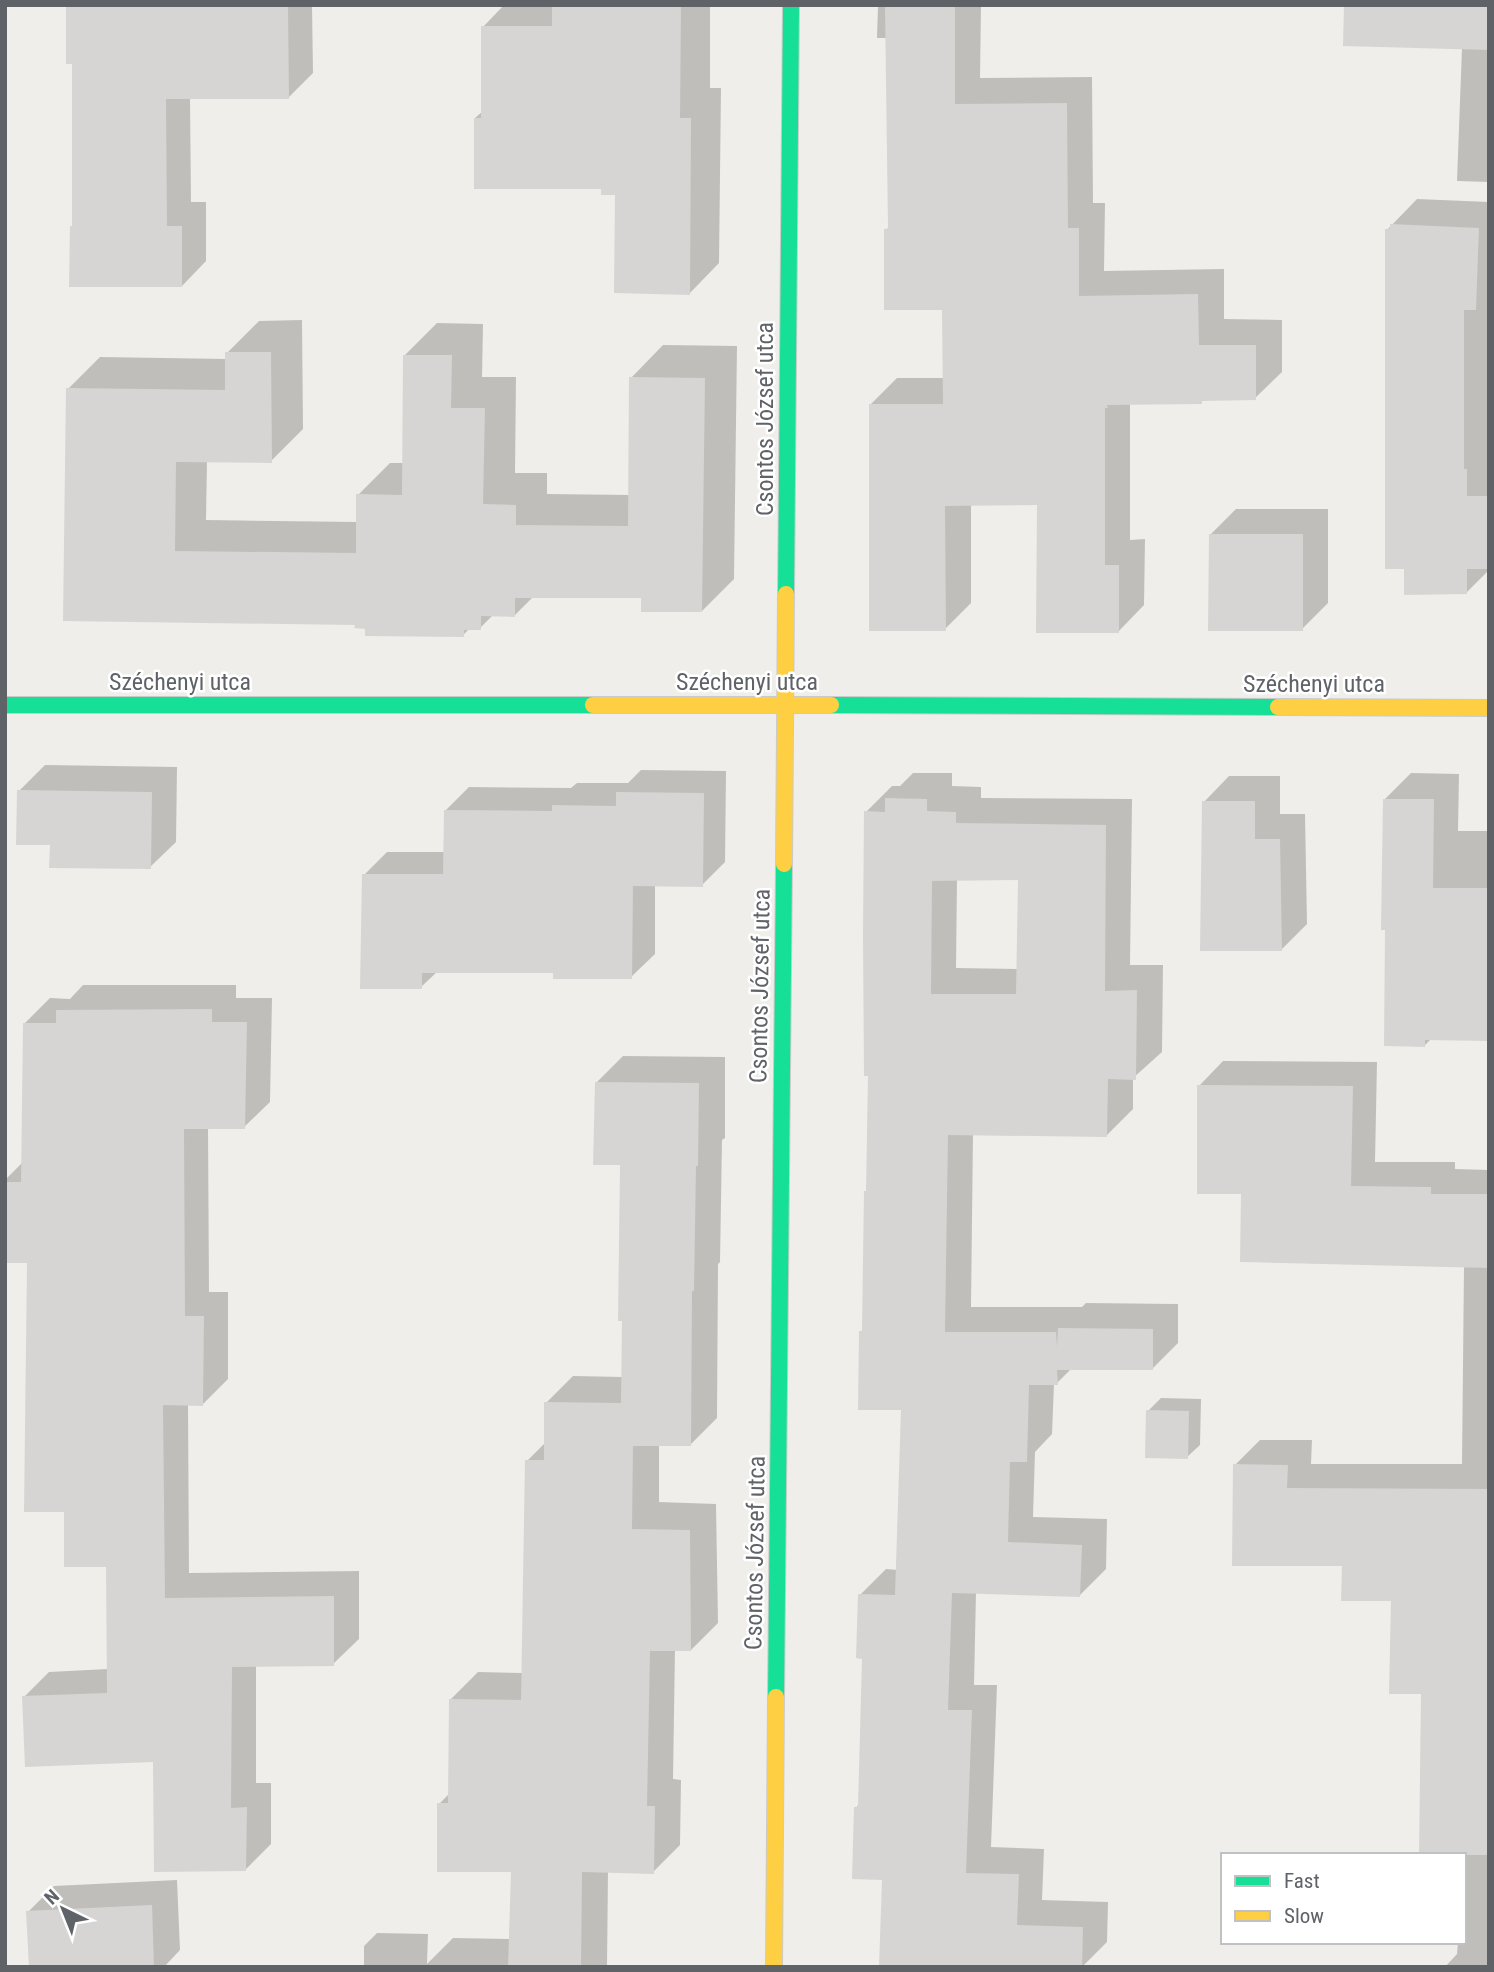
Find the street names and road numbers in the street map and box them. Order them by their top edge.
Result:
street label: Csontos József utca [751,322,779,516]
street label: Széchenyi utca [109,668,251,696]
street label: Széchenyi utca [676,668,818,696]
street label: Széchenyi utca [1243,670,1385,698]
street label: Csontos József utca [744,889,776,1083]
street label: Csontos József utca [739,1456,771,1650]

